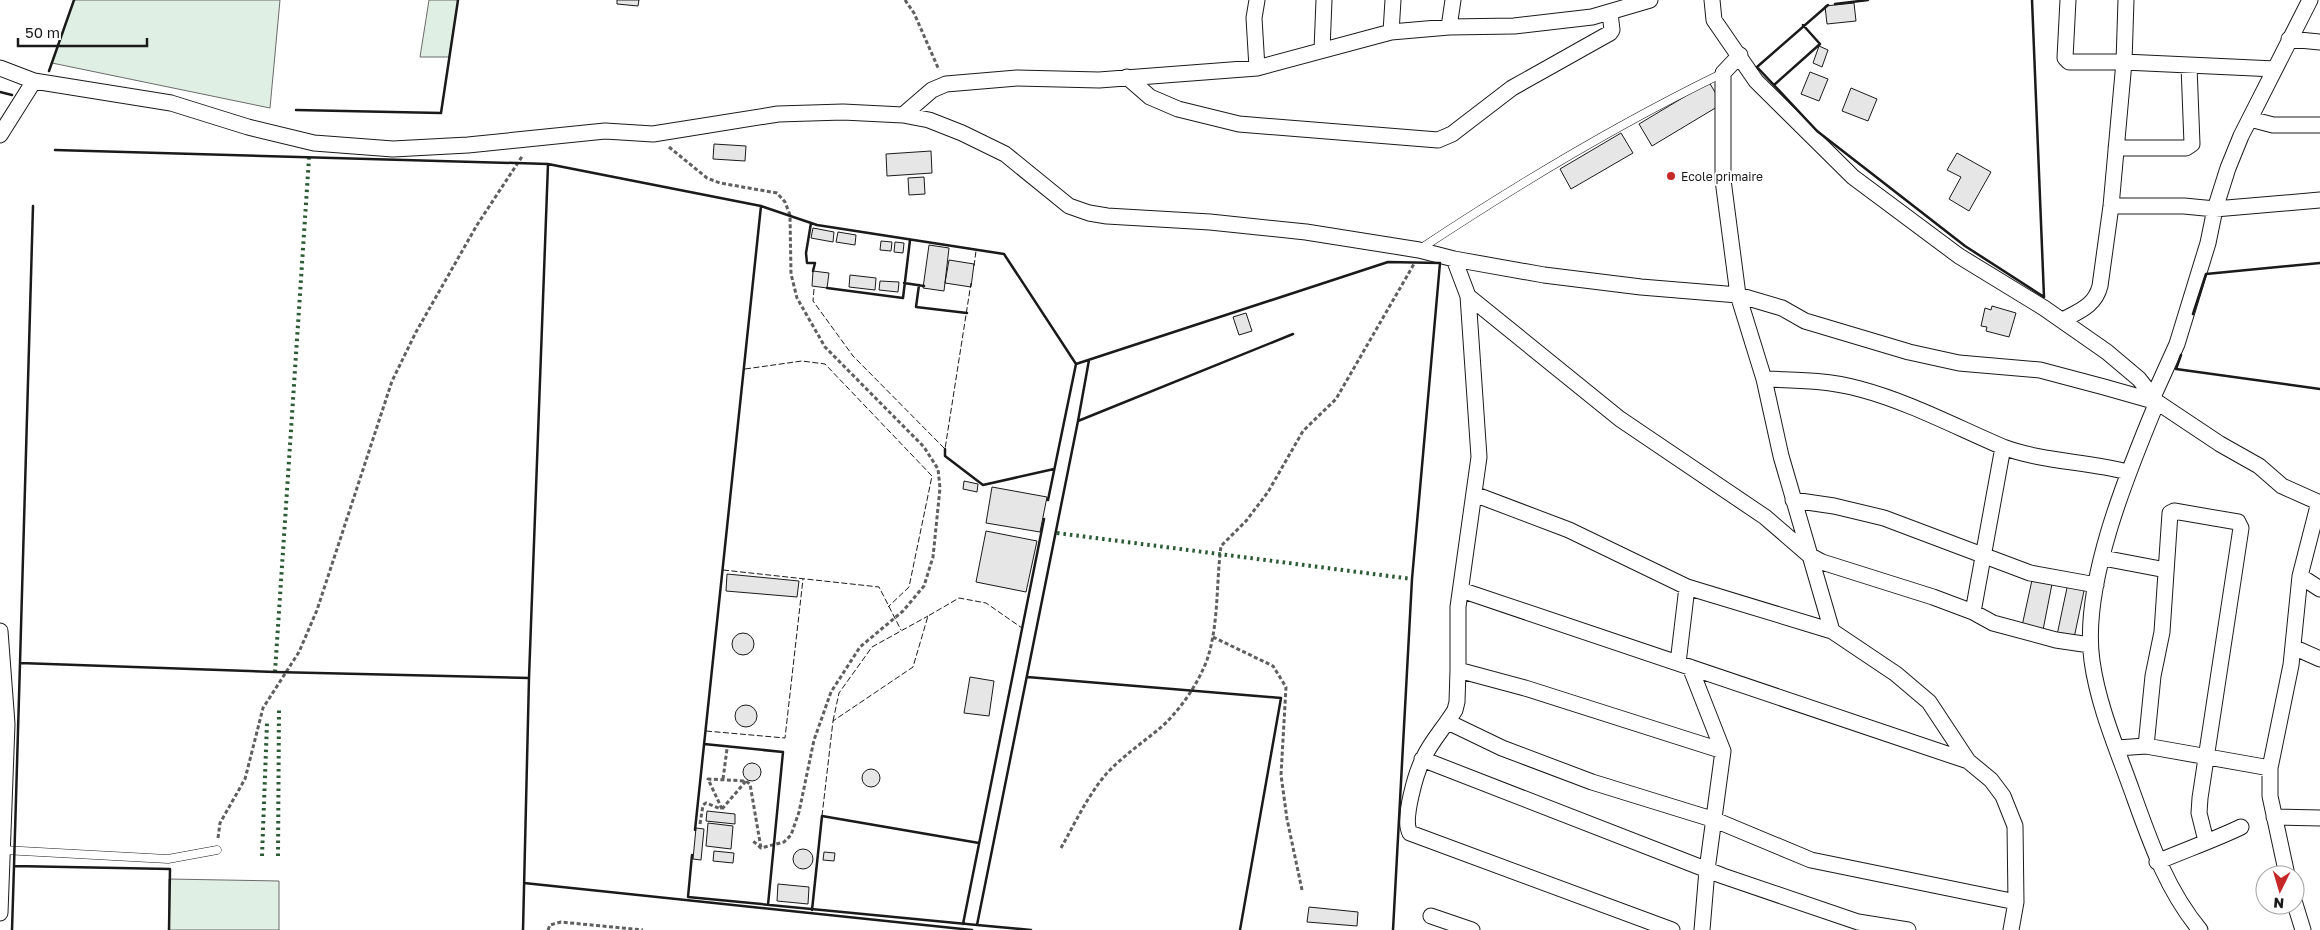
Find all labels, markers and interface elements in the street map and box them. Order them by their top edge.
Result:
scale bar [18,15,146,47]
text: 50 m [25,23,60,41]
place label: Ecole primaire [1681,169,1763,184]
marker: Ecole primaire [1665,170,1677,182]
north arrow [2255,865,2305,915]
text: N [2273,895,2285,912]

